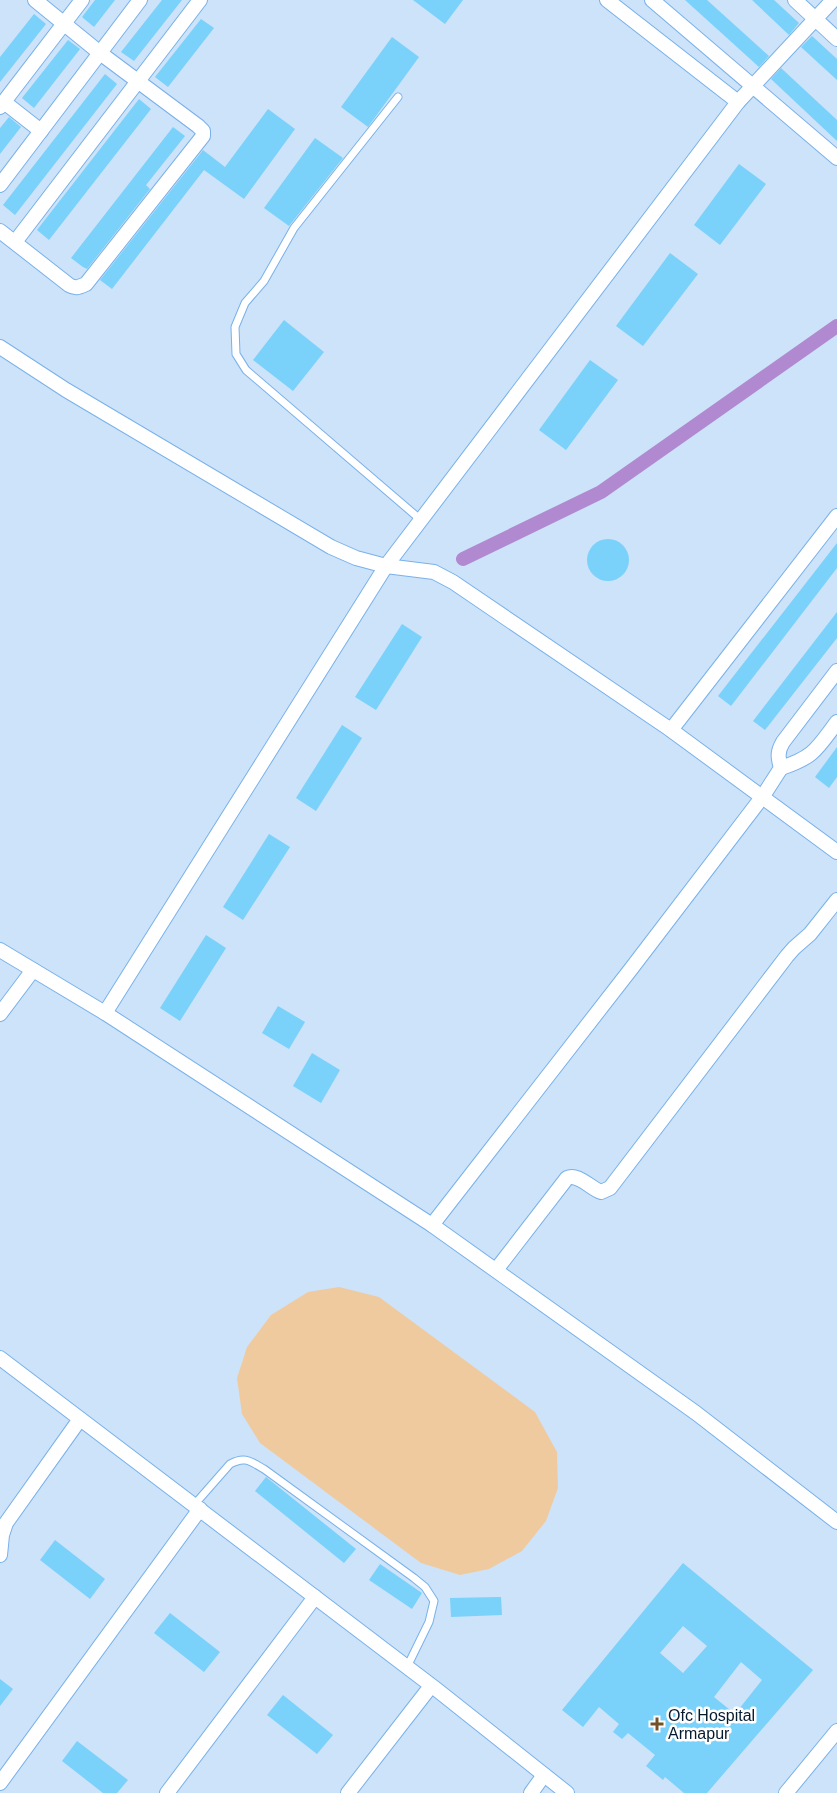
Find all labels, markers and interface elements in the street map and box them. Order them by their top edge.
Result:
place label: Ofc Hospital Armapur [668,1707,755,1742]
marker: Ofc Hospital Armapur [650,1717,664,1731]

